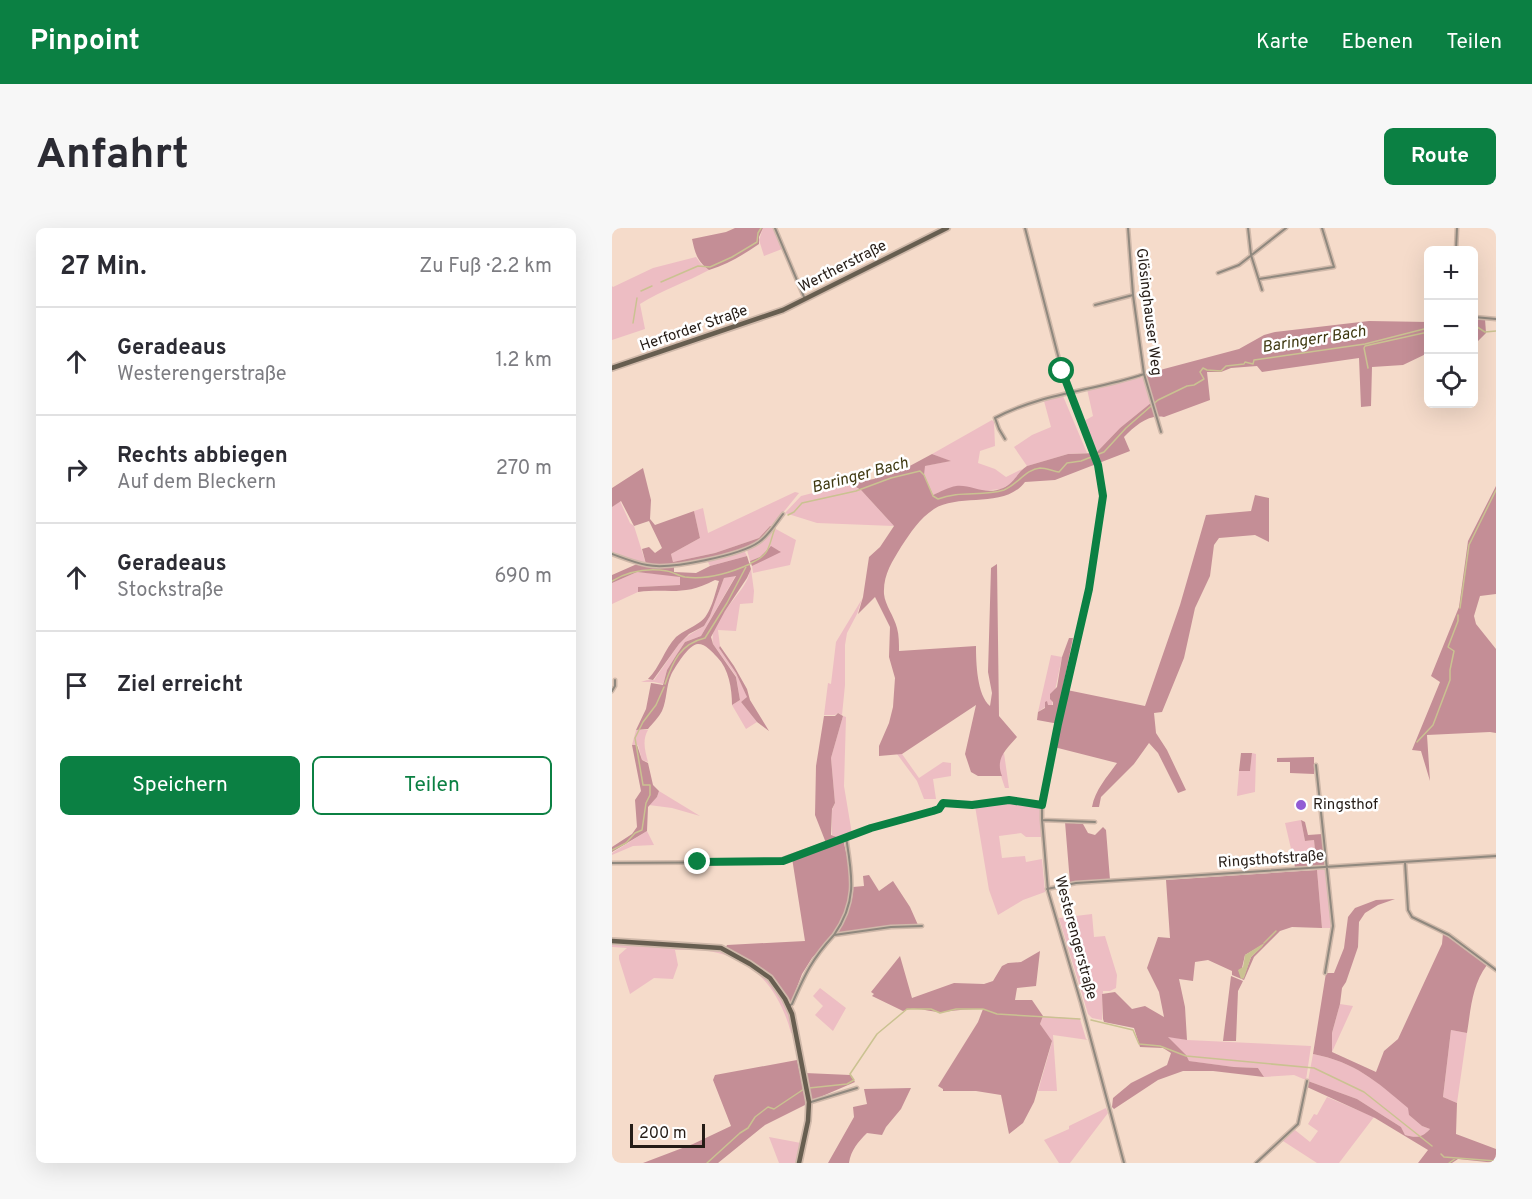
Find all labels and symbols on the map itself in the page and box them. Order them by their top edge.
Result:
street label: Wertherstraße [796,237,890,297]
street label: Glösinghauser Weg [1131,247,1165,377]
street label: Herforder Straße [638,302,750,356]
water label: Baringerr Bach [1261,322,1368,358]
route start [1048,357,1074,383]
water label: Baringer Bach [810,453,911,498]
place label: Ringsthof [1313,796,1378,815]
marker: Ringsthof [1294,798,1308,812]
street label: Ringsthofstraße [1217,847,1325,873]
route end [684,848,710,874]
street label: Westerengerstraße [1049,874,1101,1002]
scale bar [630,1121,705,1148]

